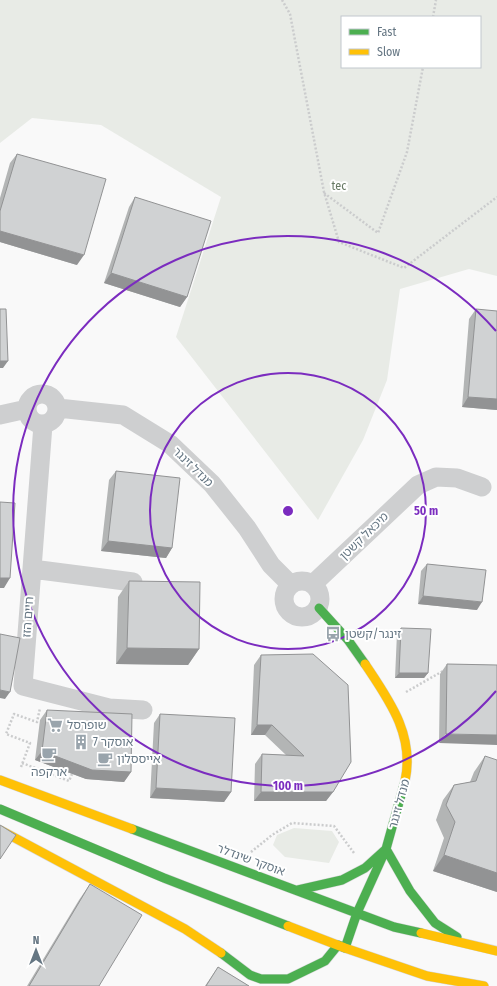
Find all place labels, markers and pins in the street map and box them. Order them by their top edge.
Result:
centre of rings [281,504,295,518]
bus stop icon: זינגר/קשטן [324,625,342,643]
place label: זינגר/קשטן [345,627,401,641]
supermarket icon: שופרסל [46,716,64,734]
place label: שופרסל [67,718,106,732]
building icon: אוסקר 7 [72,733,90,751]
place label: אוסקר 7 [93,735,134,749]
cafe icon: ארקפה [40,745,58,763]
cafe icon: אייססלון [96,750,114,768]
place label: אייססלון [117,752,161,766]
place label: ארקפה [31,765,67,779]

